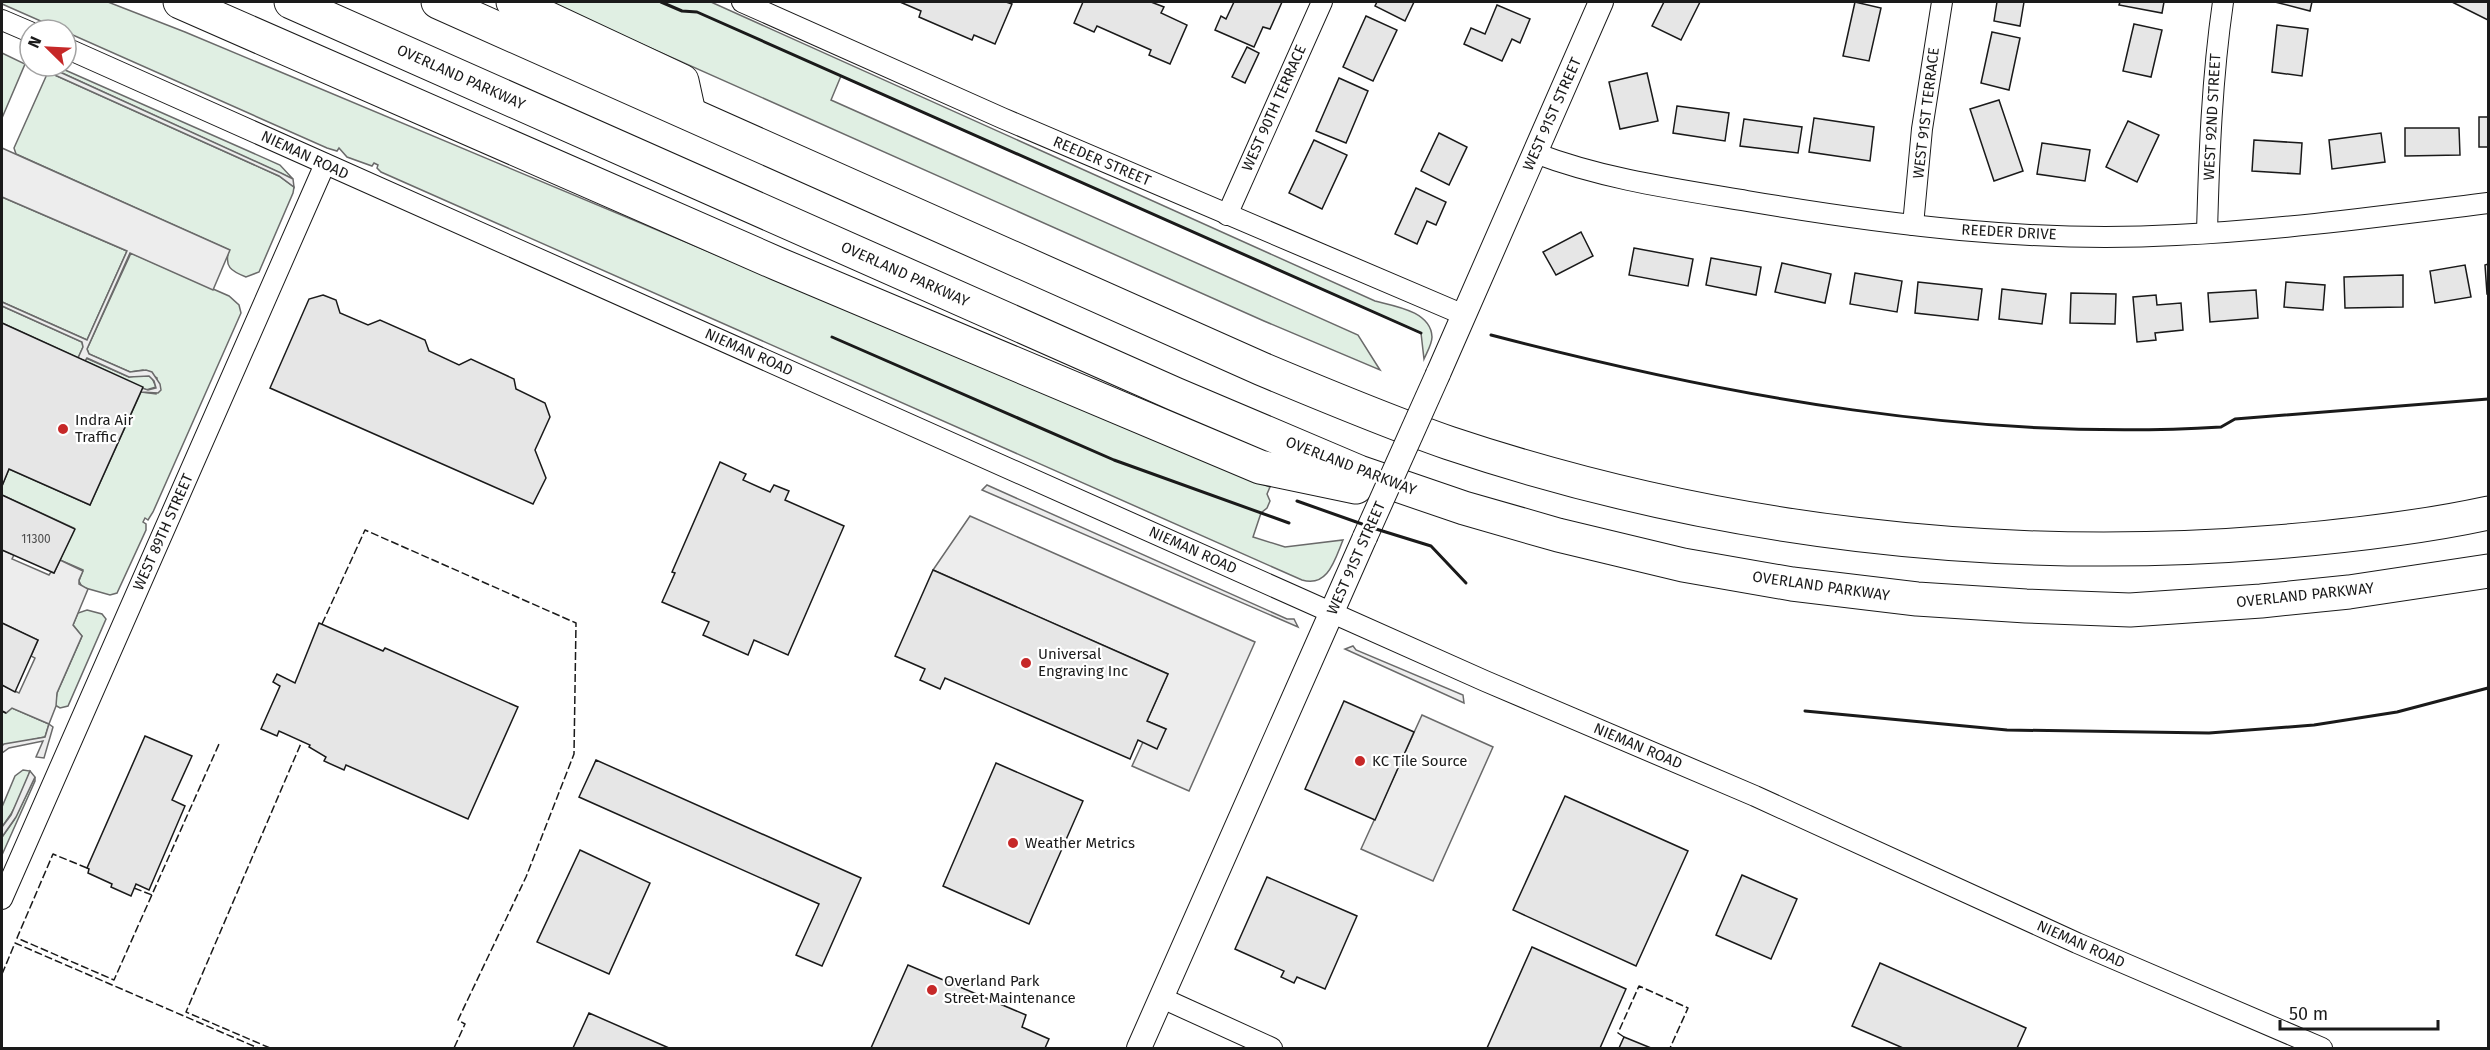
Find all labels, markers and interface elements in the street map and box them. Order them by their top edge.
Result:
north arrow [18,18,78,78]
text: N [24,33,46,51]
street label: OVERLAND PARKWAY [394,41,529,114]
street label: WEST 90TH TERRACE [1238,42,1310,174]
street label: WEST 91ST TERRACE [1909,46,1943,180]
street label: WEST 92ND STREET [2200,53,2224,181]
street label: WEST 91ST STREET [1519,54,1585,173]
street label: NIEMAN ROAD [258,127,352,183]
street label: REEDER STREET [1050,132,1154,190]
street label: REEDER DRIVE [1961,221,2057,243]
street label: OVERLAND PARKWAY [838,238,973,311]
street label: NIEMAN ROAD [702,325,796,379]
place label: Indra Air Traffic [75,411,133,446]
marker: Indra Air Traffic [56,422,70,436]
street label: OVERLAND PARKWAY [1283,433,1420,499]
street label: WEST 89TH STREET [129,471,197,593]
street label: WEST 91ST STREET [1323,498,1389,617]
street label: NIEMAN ROAD [1146,523,1240,577]
house number: 11300 [21,532,51,546]
street label: OVERLAND PARKWAY [1751,567,1892,605]
street label: OVERLAND PARKWAY [2235,579,2376,611]
place label: Universal Engraving Inc [1038,645,1128,680]
marker: Universal Engraving Inc [1019,656,1033,670]
street label: NIEMAN ROAD [1591,719,1685,773]
place label: KC Tile Source [1372,752,1468,770]
marker: KC Tile Source [1353,754,1367,768]
place label: Weather Metrics [1025,834,1135,852]
marker: Weather Metrics [1006,836,1020,850]
street label: NIEMAN ROAD [2034,917,2128,971]
place label: Overland Park Street Maintenance [944,972,1076,1007]
marker: Overland Park Street Maintenance [925,983,939,997]
scale bar [2280,993,2438,1031]
text: 50 m [2289,1003,2328,1025]

